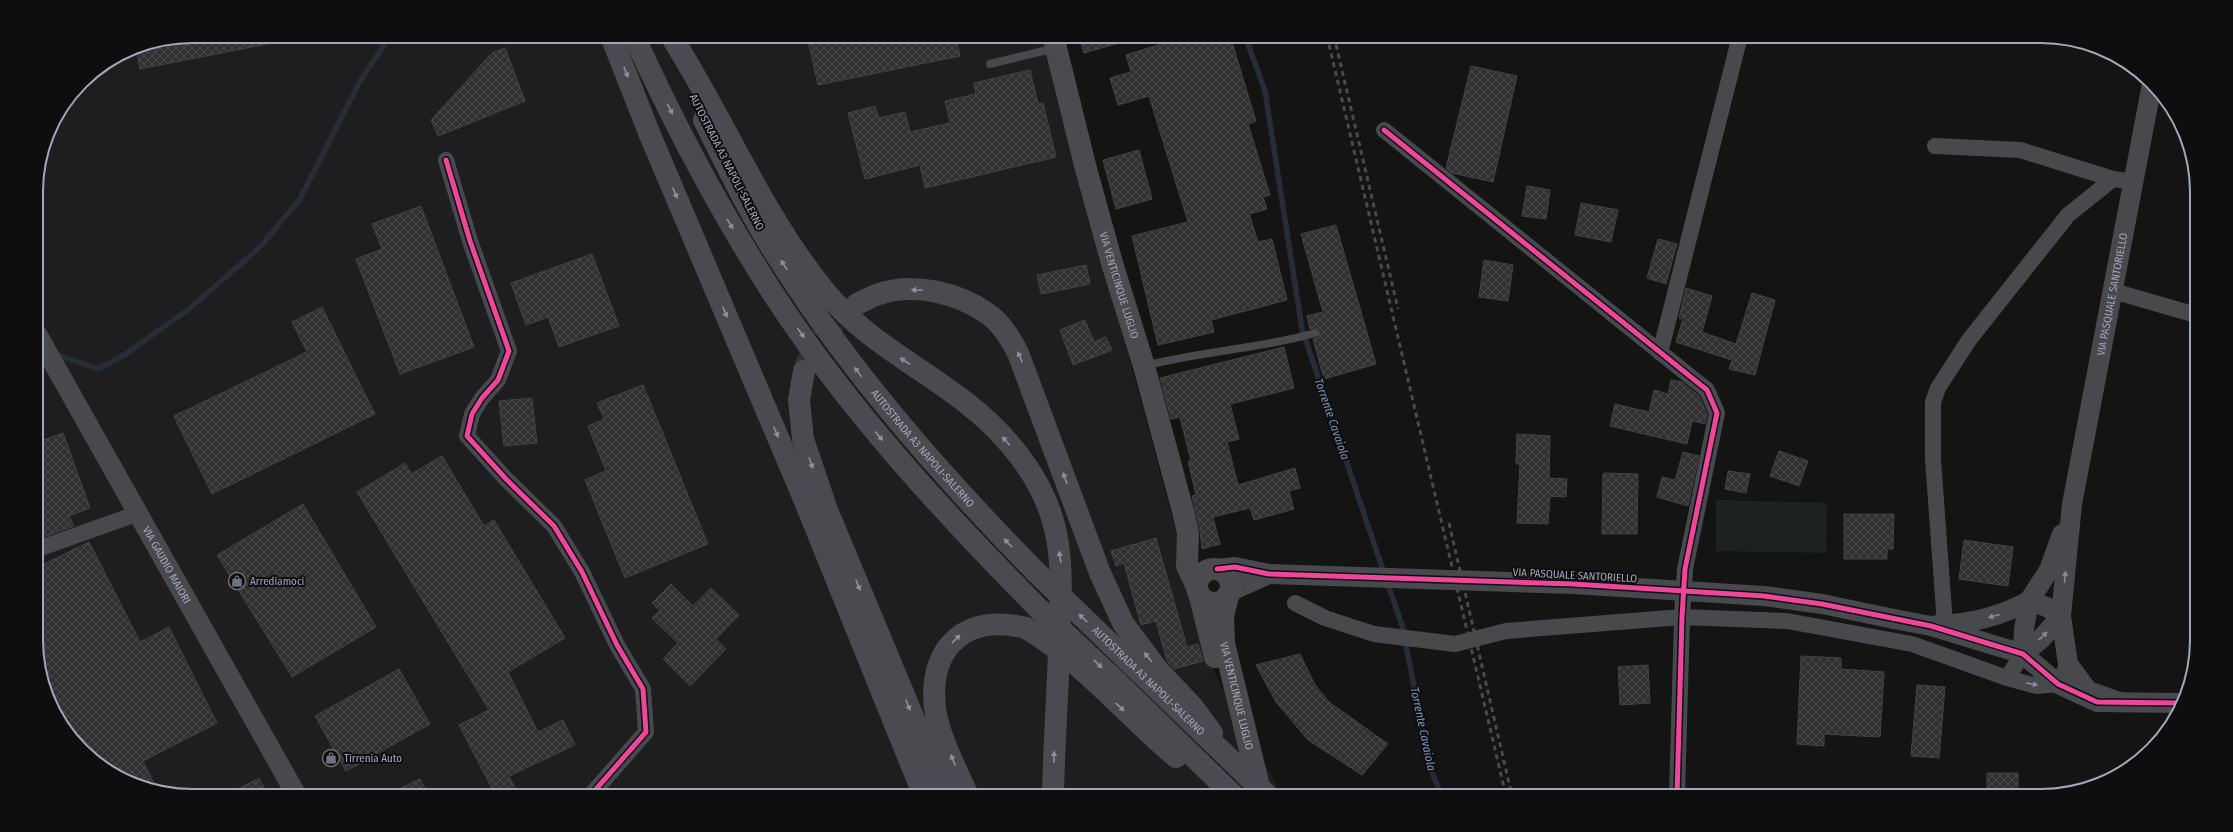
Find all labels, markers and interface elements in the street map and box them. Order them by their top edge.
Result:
one-way arrow [623,67,629,79]
street label: AUTOSTRADA A3 NAPOLI-SALERNO [686,92,767,233]
one-way arrow [667,103,673,114]
one-way arrow [672,187,678,199]
one-way arrow [727,218,734,230]
street label: VIA VENTICINQUE LUGLIO [1097,231,1141,340]
street label: VIA PASQUALE SANTORIELLO [2094,232,2131,357]
one-way arrow [780,260,788,270]
one-way arrow [910,287,923,293]
one-way arrow [722,307,728,318]
one-way arrow [797,327,805,338]
one-way arrow [1016,350,1022,362]
one-way arrow [899,357,911,364]
one-way arrow [854,367,862,377]
water label: Torrente Cavaiola [1311,376,1353,462]
street label: AUTOSTRADA A3 NAPOLI-SALERNO [868,387,977,510]
one-way arrow [773,427,779,439]
one-way arrow [875,431,884,442]
one-way arrow [1002,436,1011,446]
one-way arrow [808,458,814,470]
one-way arrow [1062,472,1068,484]
street label: VIA GAUDIO MAIORI [140,524,193,606]
one-way arrow [1003,538,1013,548]
one-way arrow [1057,551,1063,563]
street label: VIA PASQUALE SANTORIELLO [1512,566,1638,585]
shop icon: Arrediamoci [227,571,247,591]
one-way arrow [2062,571,2068,583]
place label: Arrediamoci [250,575,305,588]
one-way arrow [856,579,862,591]
one-way arrow [1078,613,1088,623]
one-way arrow [1987,613,1999,619]
street label: AUTOSTRADA A3 NAPOLI-SALERNO [1089,624,1207,738]
one-way arrow [2038,632,2048,641]
one-way arrow [951,634,961,644]
street label: VIA VENTICINQUE LUGLIO [1217,641,1256,751]
one-way arrow [1144,652,1152,663]
one-way arrow [1093,660,1103,669]
one-way arrow [2026,681,2038,687]
water label: Torrente Cavaiola [1407,686,1439,772]
one-way arrow [905,699,911,710]
one-way arrow [1115,702,1125,712]
shop icon: Tirrenia Auto [321,748,341,768]
one-way arrow [1050,751,1057,763]
place label: Tirrenia Auto [344,752,402,765]
one-way arrow [950,754,956,765]

